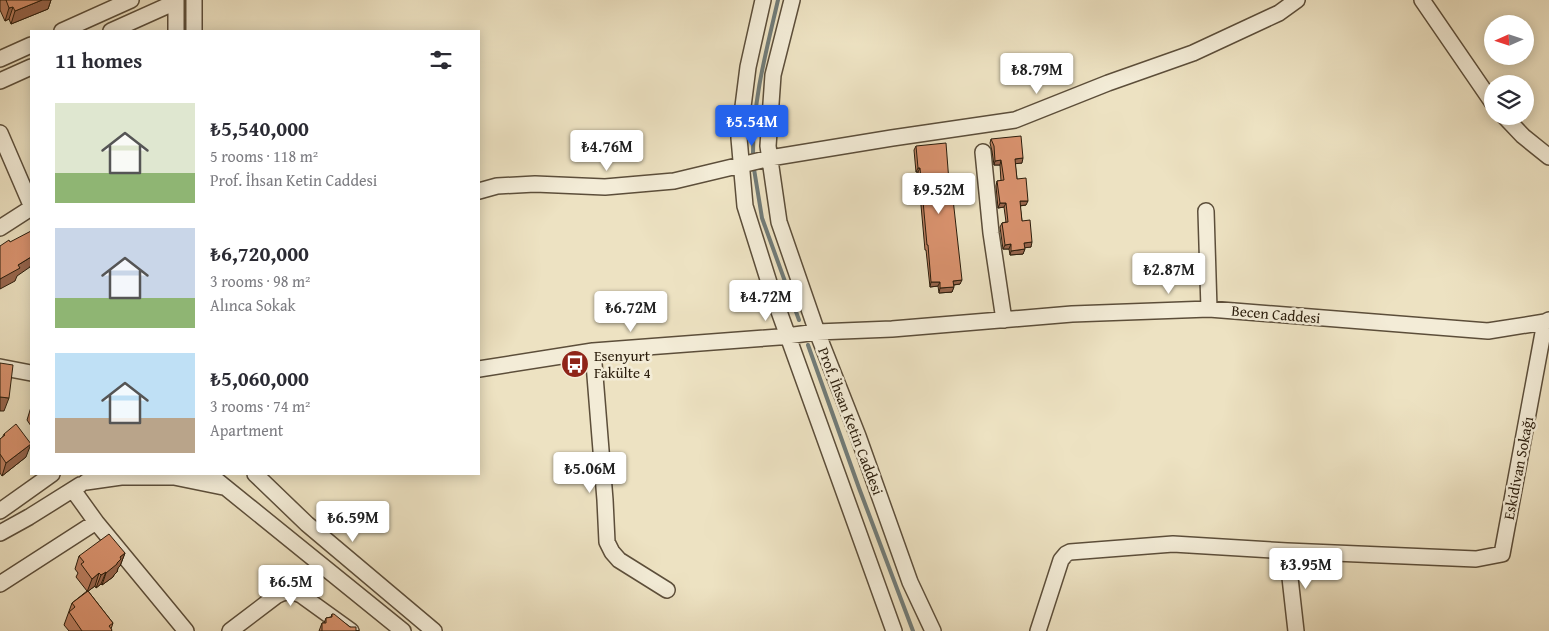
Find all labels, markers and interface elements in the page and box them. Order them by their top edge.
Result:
north arrow [1484,15,1534,65]
map controls [1484,15,1534,125]
text: 11 homes [55,45,142,76]
icon: filters [427,46,455,74]
pin: ₺8.79M [996,52,1078,95]
text: ₺8.79M [1011,57,1063,81]
button: layers [1484,75,1534,125]
pin: ₺5.54M [711,104,793,147]
text: ₺5.54M [726,109,778,133]
text: ₺5,540,000 [210,113,309,144]
icon: home [95,123,155,183]
pin: ₺4.76M [566,130,648,172]
text: ₺4.76M [581,134,633,158]
text: 5 rooms · 118 m² [210,144,318,168]
text: Prof. İhsan Ketin Caddesi [210,168,377,192]
pin: ₺9.52M [898,172,980,215]
text: ₺9.52M [913,177,965,201]
text: ₺6,720,000 [210,238,309,269]
icon: home [95,248,155,308]
pin: ₺2.87M [1128,252,1210,295]
text: ₺2.87M [1143,257,1195,281]
text: 3 rooms · 98 m² [210,269,310,293]
pin: ₺4.72M [725,280,807,322]
text: ₺4.72M [740,284,792,308]
pin: ₺6.72M [590,290,672,333]
text: Alınca Sokak [210,293,296,317]
text: ₺6.72M [605,295,657,319]
street label: Becen Caddesi [1231,300,1321,328]
street label: Prof. İhsan Ketin Caddesi [813,344,889,498]
place label: Esenyurt Fakülte 4 [594,345,651,383]
bus stop icon: Esenyurt Fakülte 4 [560,349,590,379]
text: ₺5,060,000 [210,363,309,394]
icon: home [95,373,155,433]
text: 3 rooms · 74 m² [210,394,310,418]
street label: Eskidivan Sokağı [1498,414,1538,522]
text: Apartment [210,418,283,442]
pin: ₺5.06M [549,452,631,494]
text: ₺5.06M [564,456,616,480]
pin: ₺6.59M [312,500,394,543]
text: ₺6.59M [327,505,379,529]
pin: ₺3.95M [1265,548,1347,590]
text: ₺3.95M [1280,552,1332,576]
pin: ₺6.5M [256,564,326,607]
text: ₺6.5M [269,569,313,593]

